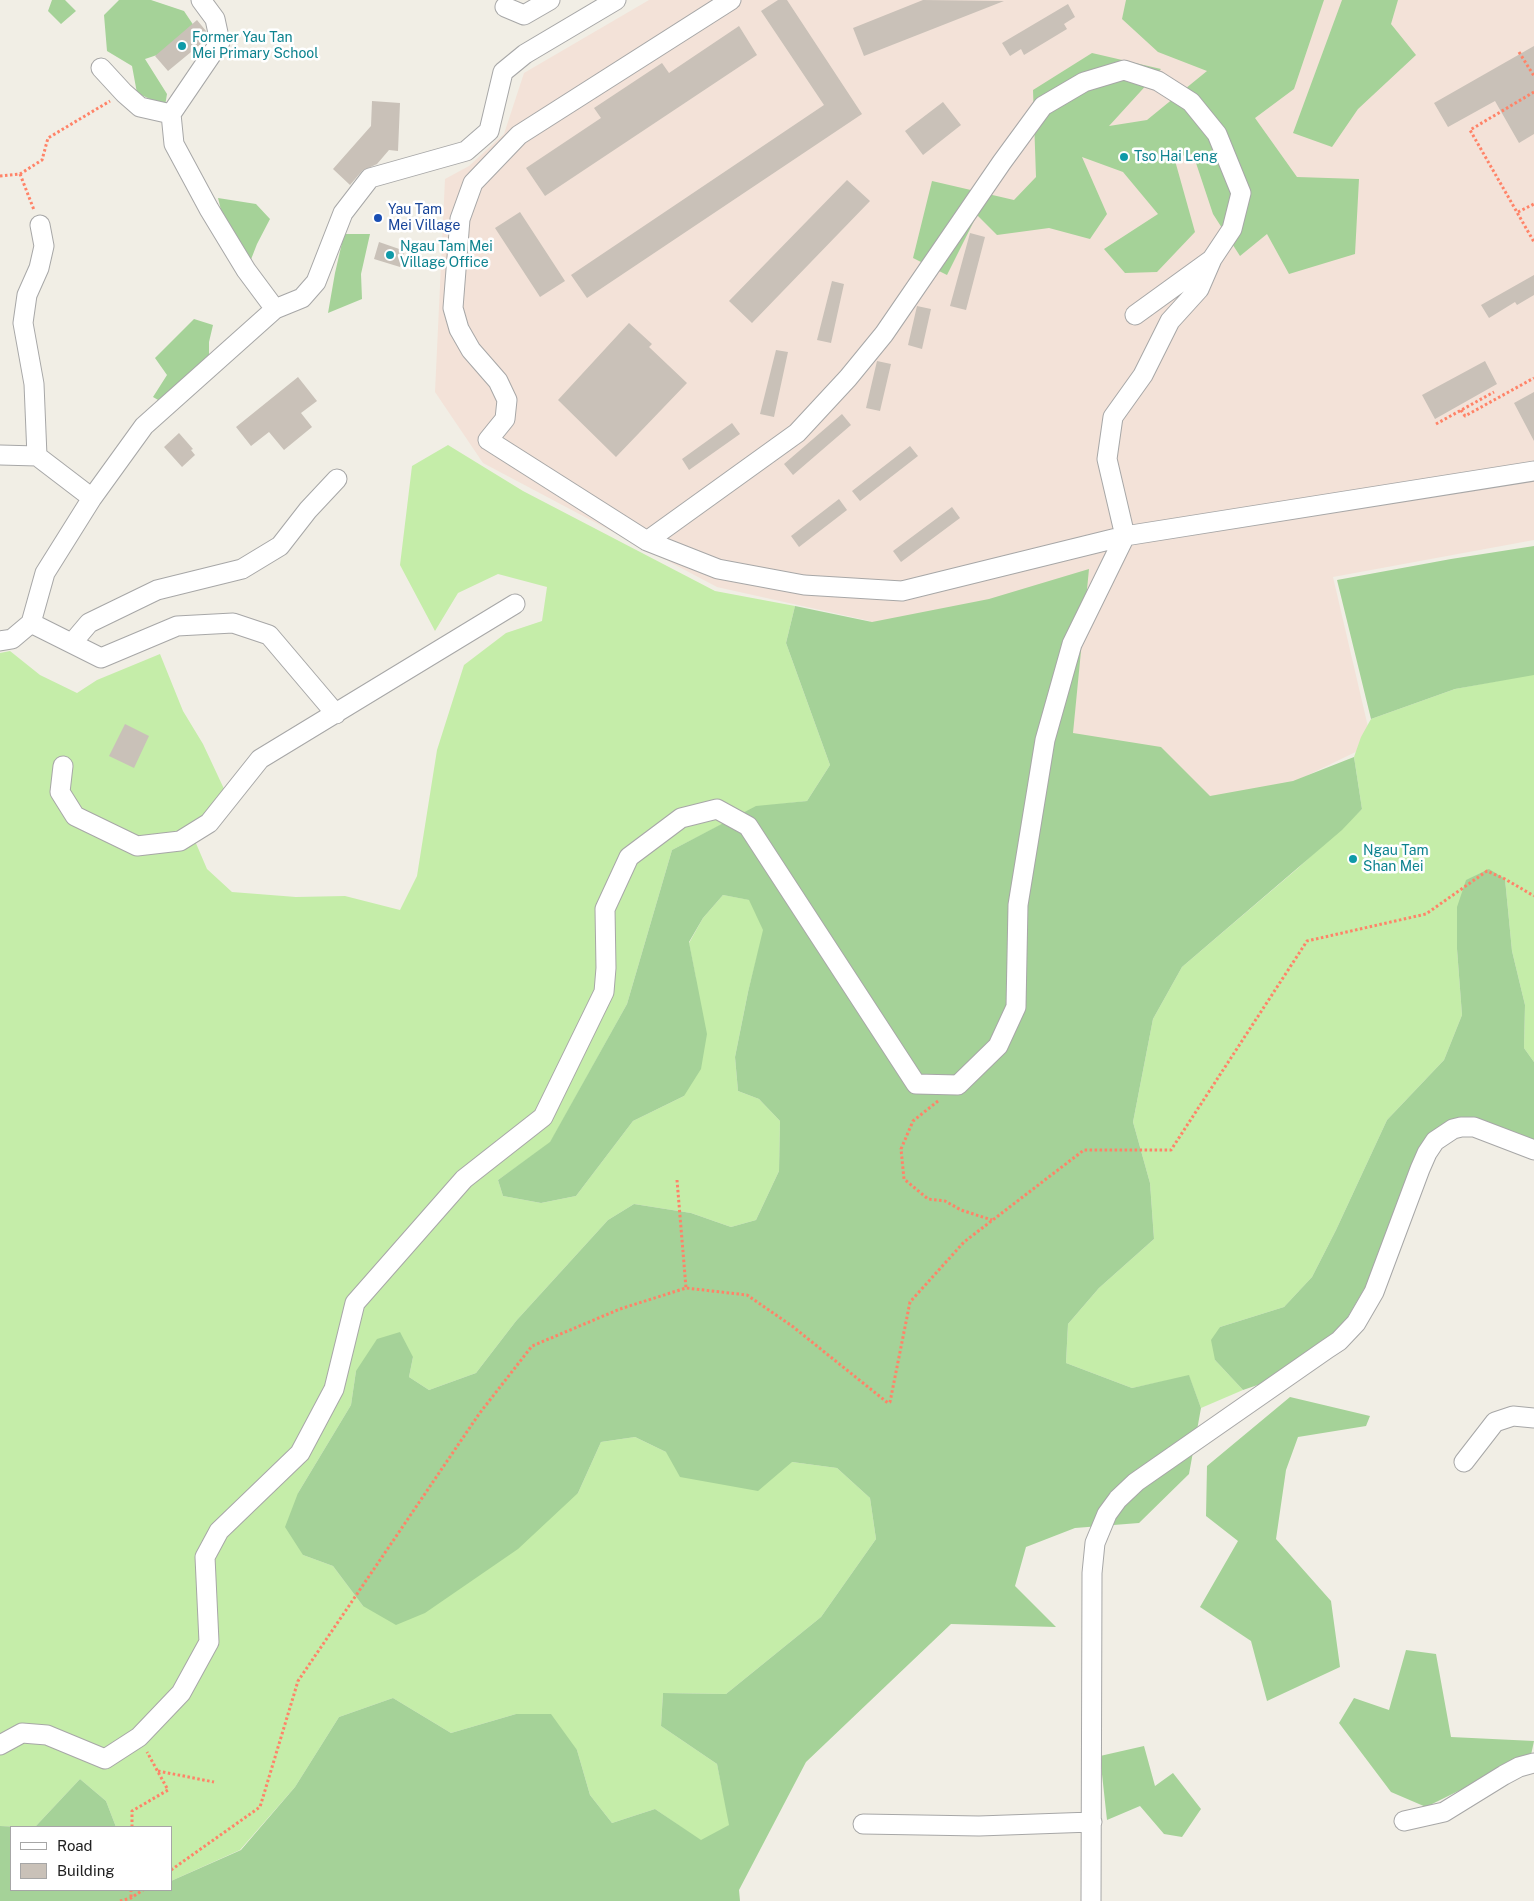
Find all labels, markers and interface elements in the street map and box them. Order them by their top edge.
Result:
place label: Former Yau Tan Mei Primary School [192,30,318,62]
marker: Former Yau Tan Mei Primary School [176,40,188,52]
place label: Tso Hai Leng [1134,149,1218,165]
marker: Tso Hai Leng [1118,151,1130,163]
place label: Yau Tam Mei Village [388,202,460,234]
marker: Yau Tam Mei Village [372,212,384,224]
place label: Ngau Tam Mei Village Office [400,239,493,272]
marker: Ngau Tam Mei Village Office [384,249,396,261]
place label: Ngau Tam Shan Mei [1363,843,1429,876]
marker: Ngau Tam Shan Mei [1347,853,1359,865]
legend [10,1826,172,1891]
text: Road [57,1837,93,1854]
text: Building [57,1862,115,1879]

